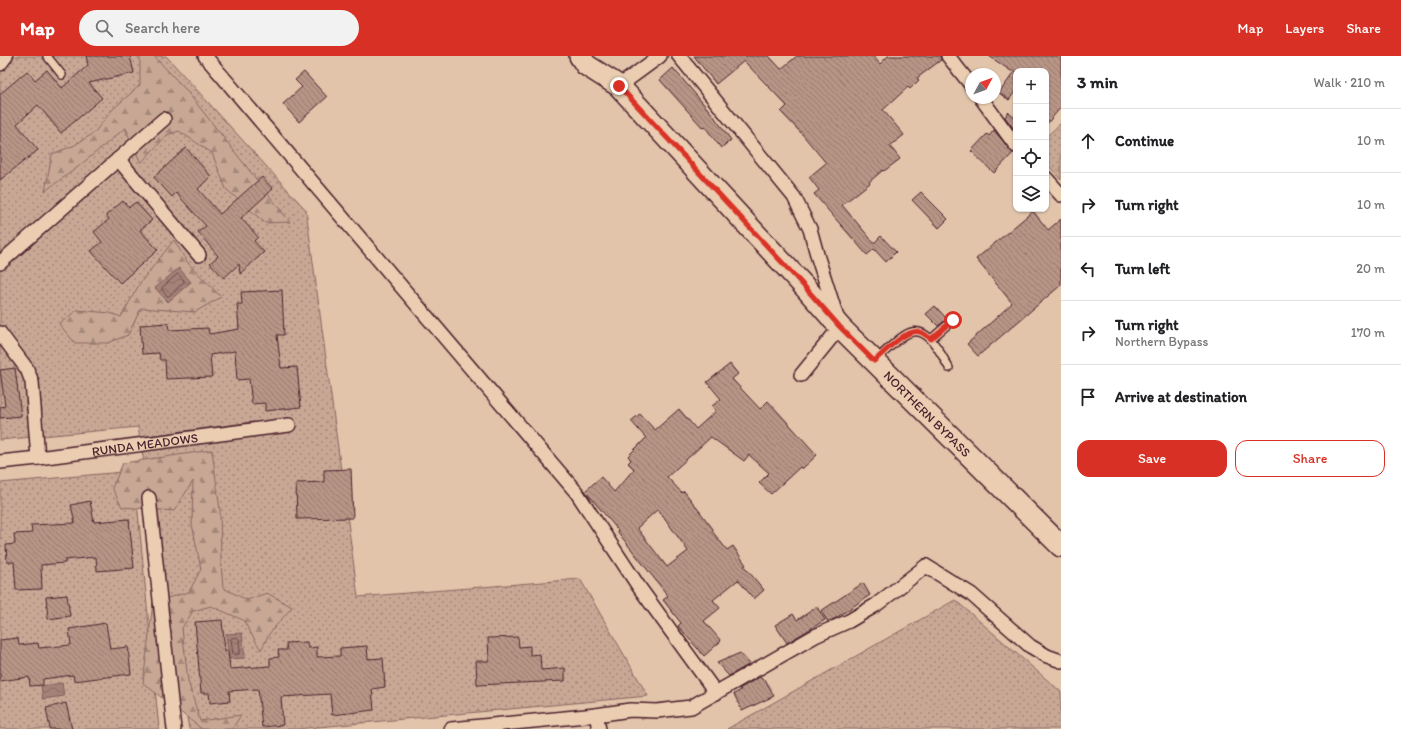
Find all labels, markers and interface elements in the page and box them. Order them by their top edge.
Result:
search box [79,10,359,46]
text: Map [20,17,55,40]
icon: search [93,17,115,39]
text: Search here [125,19,200,37]
text: Map [1238,20,1263,37]
text: Layers [1285,20,1324,37]
text: Share [1346,20,1381,37]
north arrow [965,68,1001,104]
map controls [1013,68,1049,212]
button: + [1013,68,1049,104]
text: 3 min [1077,72,1118,92]
text: Walk · 210 m [1314,75,1385,90]
route end [610,77,628,95]
button: − [1013,104,1049,140]
icon: ahead [1077,130,1099,152]
text: Continue [1115,132,1174,150]
text: 10 m [1357,133,1385,148]
button: locate [1013,140,1049,176]
button: layers [1013,176,1049,212]
icon: right [1077,194,1099,216]
text: Turn right [1115,196,1179,214]
text: 10 m [1357,197,1385,212]
icon: left [1077,258,1099,280]
text: Turn left [1115,260,1170,278]
text: 20 m [1356,261,1385,276]
route start [944,311,962,329]
text: Turn right [1115,316,1179,334]
icon: right [1077,322,1099,344]
text: 170 m [1351,325,1385,340]
text: Northern Bypass [1115,334,1208,349]
street label: NORTHERN BYPASS [881,368,974,460]
icon: arrive [1077,386,1099,408]
text: Arrive at destination [1115,388,1247,406]
street label: RUNDA MEADOWS [91,430,199,459]
button: Save [1077,440,1227,477]
button: Share [1235,440,1385,477]

